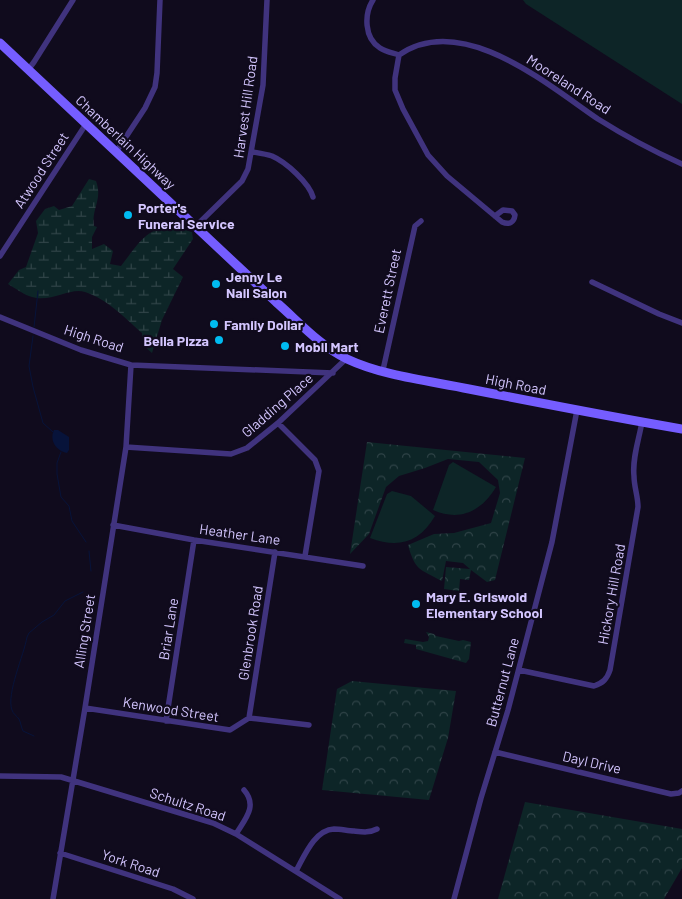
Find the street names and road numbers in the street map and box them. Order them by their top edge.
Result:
street label: Mooreland Road [524,50,614,118]
street label: Harvest Hill Road [229,55,261,159]
street label: Chamberlain Highway [73,91,180,193]
street label: Atwood Street [10,129,72,211]
street label: Everett Street [370,247,404,335]
street label: High Road [62,320,126,356]
street label: Gladding Place [238,369,316,441]
street label: High Road [484,370,548,398]
street label: Heather Lane [198,520,282,548]
street label: Hickory Hill Road [594,542,628,646]
street label: Glenbrook Road [234,585,266,681]
street label: Alling Street [70,593,98,669]
street label: Briar Lane [155,597,181,661]
street label: Butternut Lane [482,636,522,728]
street label: Kenwood Street [122,693,220,725]
street label: Dayl Drive [561,747,623,777]
street label: Schultz Road [148,784,228,824]
street label: York Road [100,846,162,880]

